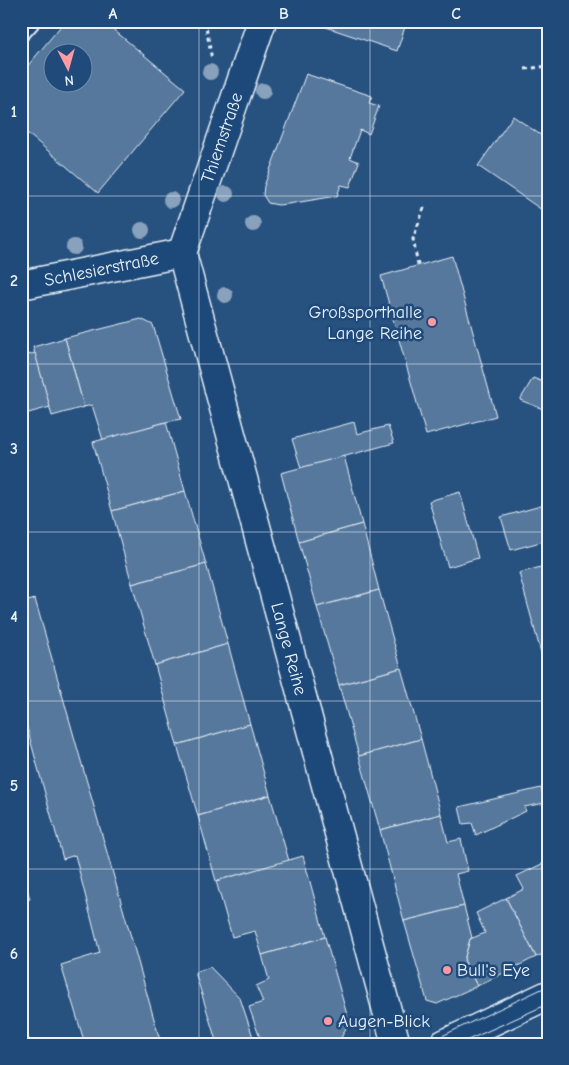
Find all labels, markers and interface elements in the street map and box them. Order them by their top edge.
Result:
text: A [109,5,118,23]
text: B [279,5,289,23]
text: C [451,5,461,23]
north arrow [42,42,92,92]
text: N [64,72,75,89]
street label: Thiemstraße [197,90,248,186]
text: 1 [11,103,17,121]
street label: Schlesierstraße [42,248,161,291]
text: 2 [10,272,18,290]
place label: Großsporthalle Lange Reihe [309,302,422,344]
marker: Großsporthalle Lange Reihe [426,316,438,328]
text: 3 [10,440,18,458]
street label: Lange Reihe [266,600,311,697]
text: 4 [10,608,18,626]
text: 5 [10,777,18,795]
text: 6 [10,945,18,963]
place label: Bull's Eye [457,960,530,981]
marker: Bull's Eye [441,964,453,976]
place label: Augen-Blick [338,1011,430,1032]
marker: Augen-Blick [322,1015,334,1027]

